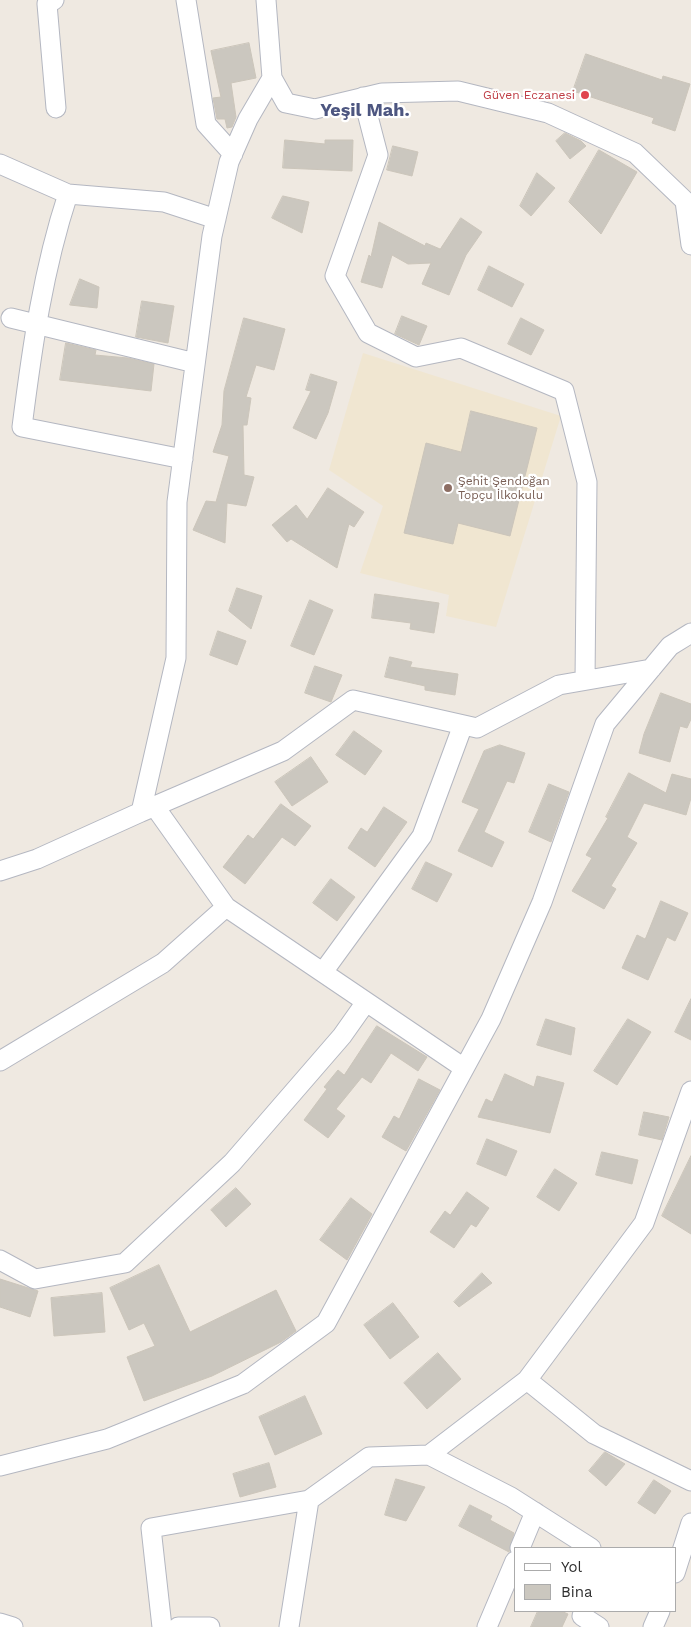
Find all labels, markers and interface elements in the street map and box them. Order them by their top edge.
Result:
place label: Güven Eczanesi [483,88,575,102]
marker: Güven Eczanesi [579,89,591,101]
district label: Yeşil Mah. [320,100,410,122]
place label: Şehit Şendoğan Topçu İlkokulu [458,474,550,502]
marker: Şehit Şendoğan Topçu İlkokulu [442,482,454,494]
legend [514,1547,676,1612]
text: Yol [561,1558,582,1576]
text: Bina [561,1583,593,1601]

